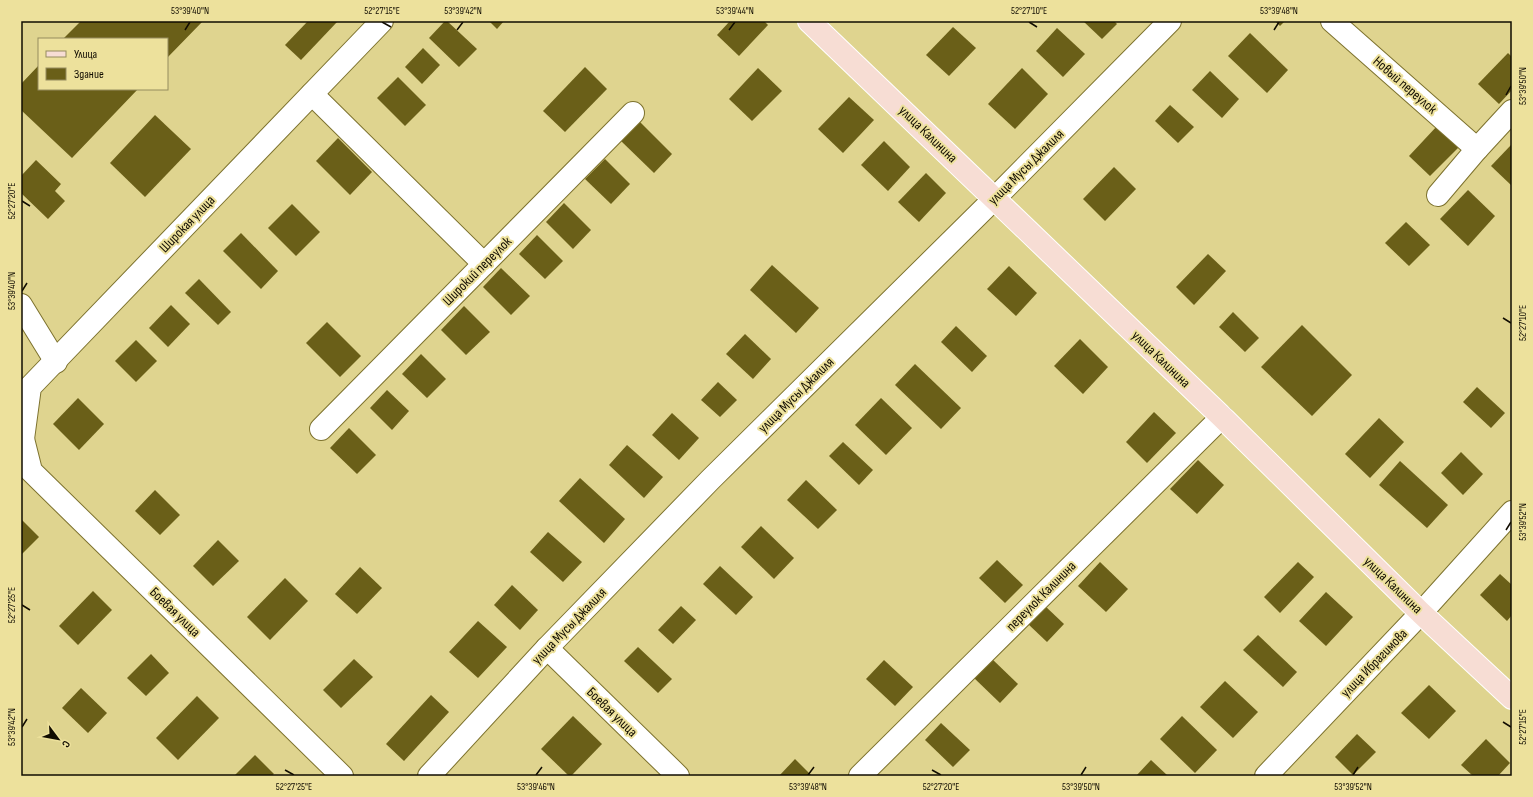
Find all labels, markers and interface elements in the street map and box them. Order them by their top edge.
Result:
text: 53°39'40"N [171,5,209,17]
text: 52°27'15"E [364,5,400,17]
text: 53°39'42"N [444,5,482,17]
text: 53°39'44"N [716,5,754,17]
text: 52°27'10"E [1011,5,1047,17]
text: 53°39'48"N [1260,5,1298,17]
legend [38,38,168,90]
text: Улица [74,47,98,62]
street label: Новый переулок [1370,53,1441,118]
text: Здание [74,67,104,82]
text: 53°39'50"N [1517,67,1529,105]
street label: улица Калинина [895,102,961,166]
street label: улица Мусы Джалиля [985,126,1067,208]
text: 52°27'20"E [6,183,18,219]
street label: Широкая улица [156,192,218,256]
street label: Широкий переулок [439,232,516,309]
text: 53°39'40"N [6,272,18,310]
text: 52°27'10"E [1517,305,1529,341]
street label: улица Калинина [1128,327,1194,391]
street label: улица Мусы Джалиля [755,354,837,436]
text: 53°39'52"N [1517,503,1529,541]
street label: улица Калинина [1360,553,1426,617]
street label: переулок Калинина [1002,557,1080,635]
street label: Боевая улица [146,584,204,640]
street label: улица Мусы Джалиля [528,584,610,668]
text: 52°27'25"E [6,587,18,623]
street label: улица Ибрагимова [1337,625,1411,701]
street label: Боевая улица [583,684,641,740]
text: 53°39'42"N [6,708,18,746]
text: 52°27'15"E [1517,709,1529,745]
north arrow [38,719,78,759]
text: С [59,738,73,750]
text: 52°27'25"E [276,781,312,793]
text: 53°39'46"N [517,781,555,793]
text: 53°39'48"N [789,781,827,793]
text: 52°27'20"E [923,781,959,793]
text: 53°39'50"N [1062,781,1100,793]
text: 53°39'52"N [1334,781,1372,793]

